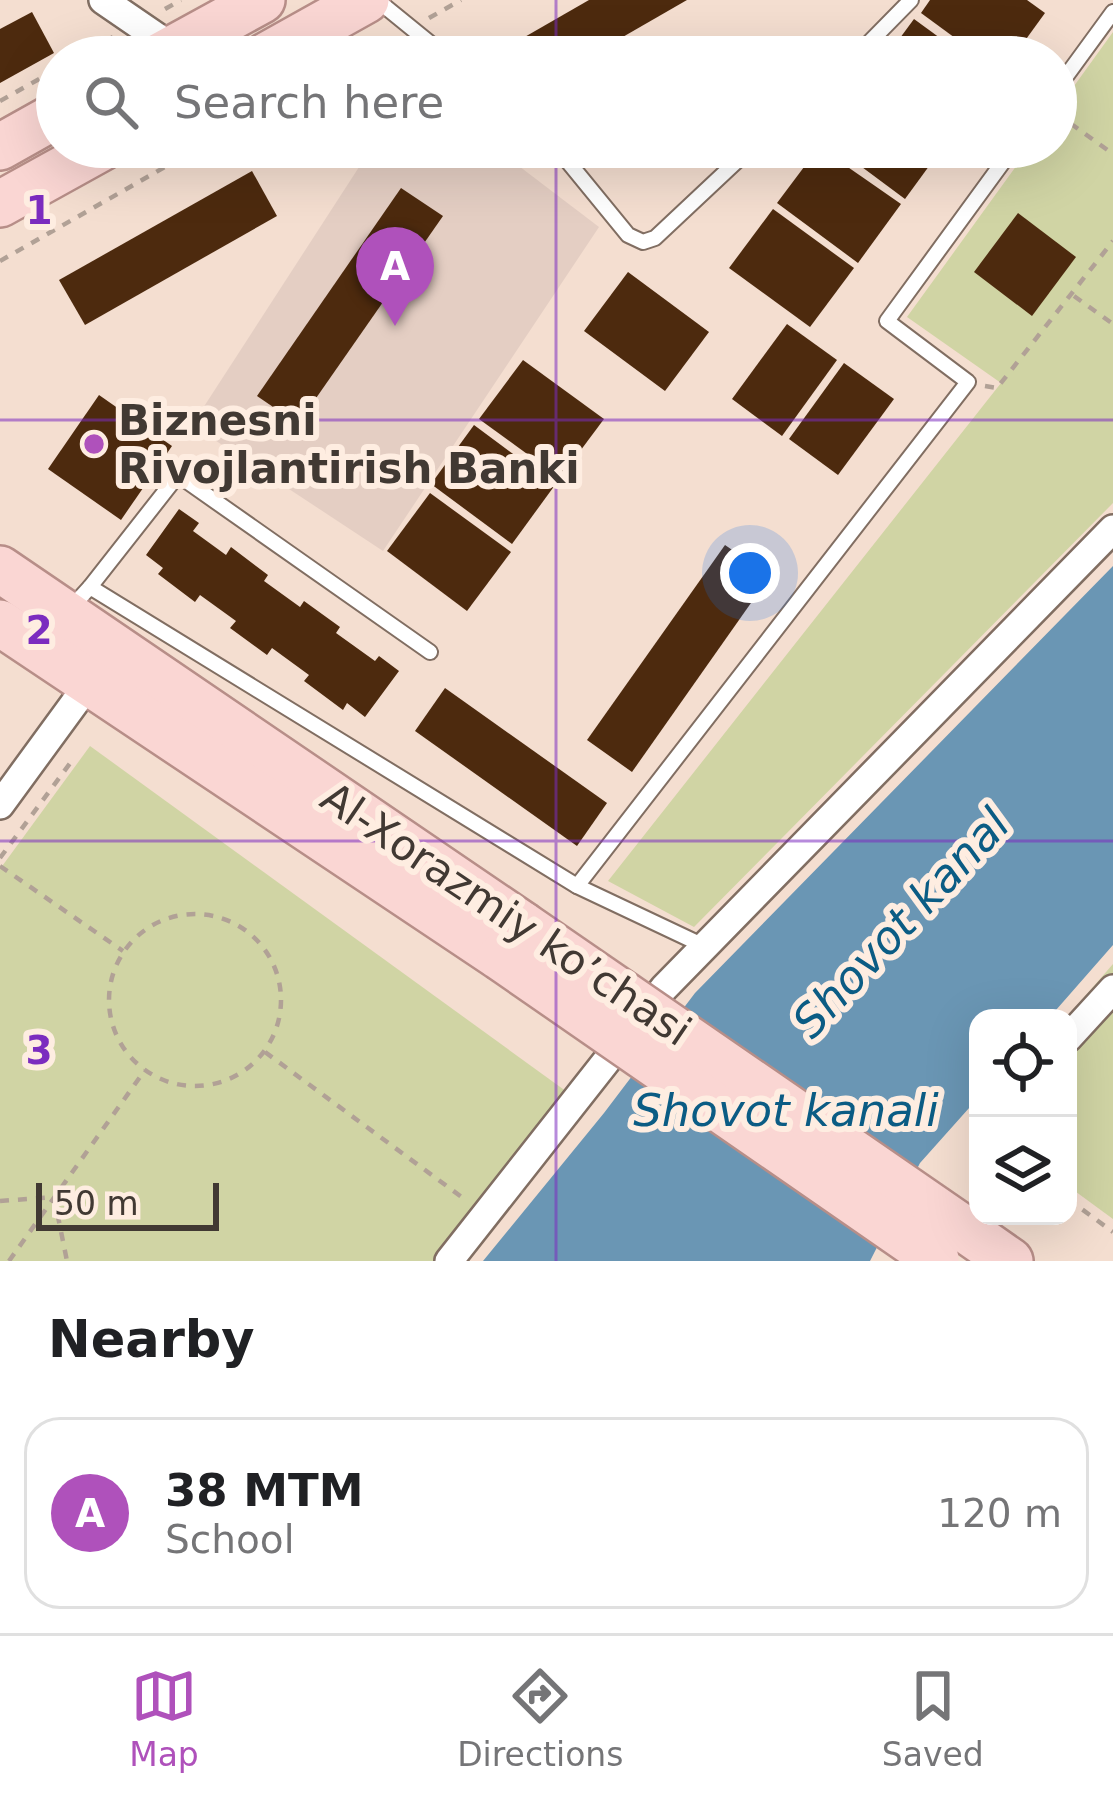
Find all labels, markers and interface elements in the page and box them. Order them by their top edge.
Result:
search box [36,36,1077,168]
icon: search [78,69,144,135]
text: Search here [174,76,444,129]
text: 1 [25,188,53,233]
pin: A [356,227,434,326]
place label: Biznesni Rivojlantirish Banki [118,396,580,493]
marker: Biznesni Rivojlantirish Banki [81,431,107,457]
your location [720,543,780,603]
text: 2 [25,608,53,653]
street label: Al-Xorazmiy ko’chasi [312,772,700,1056]
water label: Shovot kanal [782,797,1021,1048]
map controls [969,1009,1077,1225]
button: locate [969,1009,1077,1117]
text: 3 [25,1028,53,1073]
water label: Shovot kanali [633,1084,939,1137]
button: layers [969,1117,1077,1225]
scale bar [36,1177,219,1230]
text: 50 m [54,1184,139,1223]
text: Nearby [48,1310,255,1369]
text: 38 MTM [165,1464,364,1517]
text: A [75,1491,105,1536]
text: 120 m [937,1491,1062,1536]
text: School [165,1517,294,1562]
tab: Map [129,1663,199,1774]
tab: Directions [457,1663,623,1774]
tab: Saved [882,1663,984,1774]

